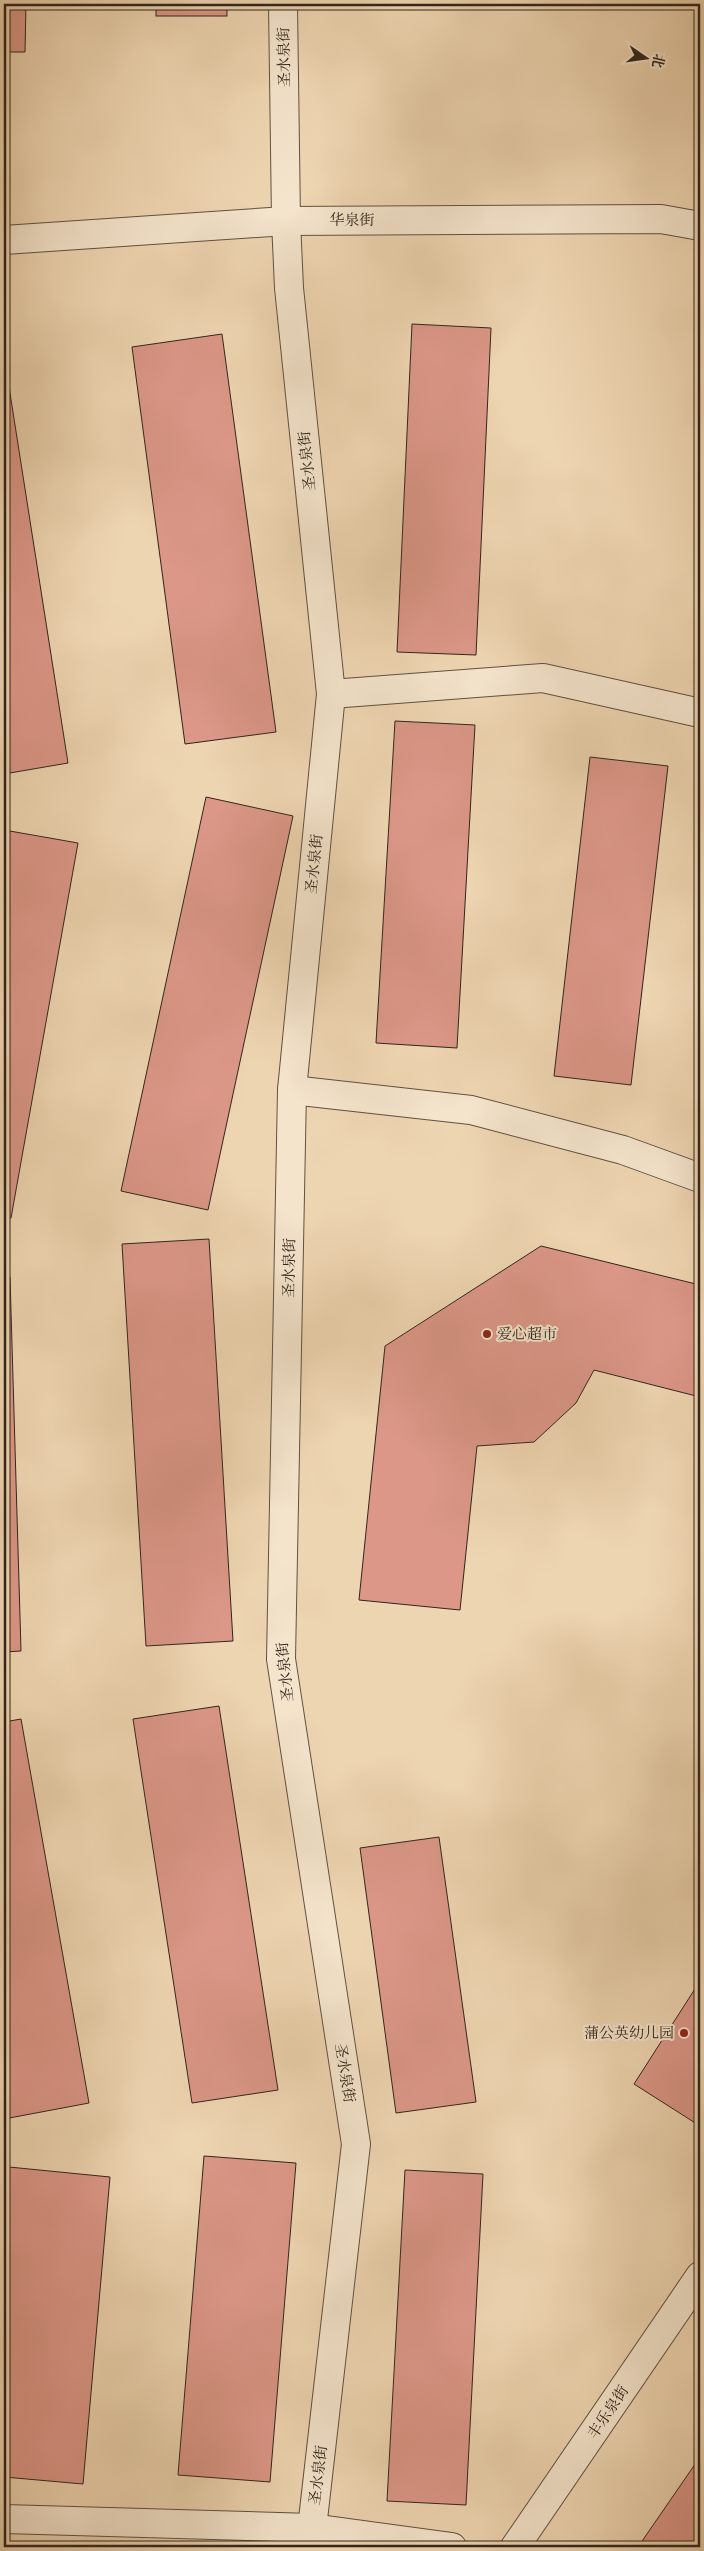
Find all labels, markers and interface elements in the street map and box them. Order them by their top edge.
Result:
street label: 圣水泉街 [274,27,294,87]
north arrow [622,32,672,82]
text: 北 [648,52,668,70]
street label: 华泉街 [329,211,375,229]
street label: 圣水泉街 [295,430,319,492]
street label: 圣水泉街 [302,833,326,895]
street label: 圣水泉街 [279,1238,299,1298]
place label: 爱心超市 [497,1325,557,1343]
marker: 爱心超市 [481,1328,493,1340]
street label: 圣水泉街 [273,1641,297,1703]
place label: 蒲公英幼儿园 [584,2024,674,2042]
marker: 蒲公英幼儿园 [678,2027,690,2039]
street label: 圣水泉街 [331,2042,359,2104]
street label: 丰乐泉街 [584,2382,632,2442]
street label: 圣水泉街 [305,2444,331,2506]

